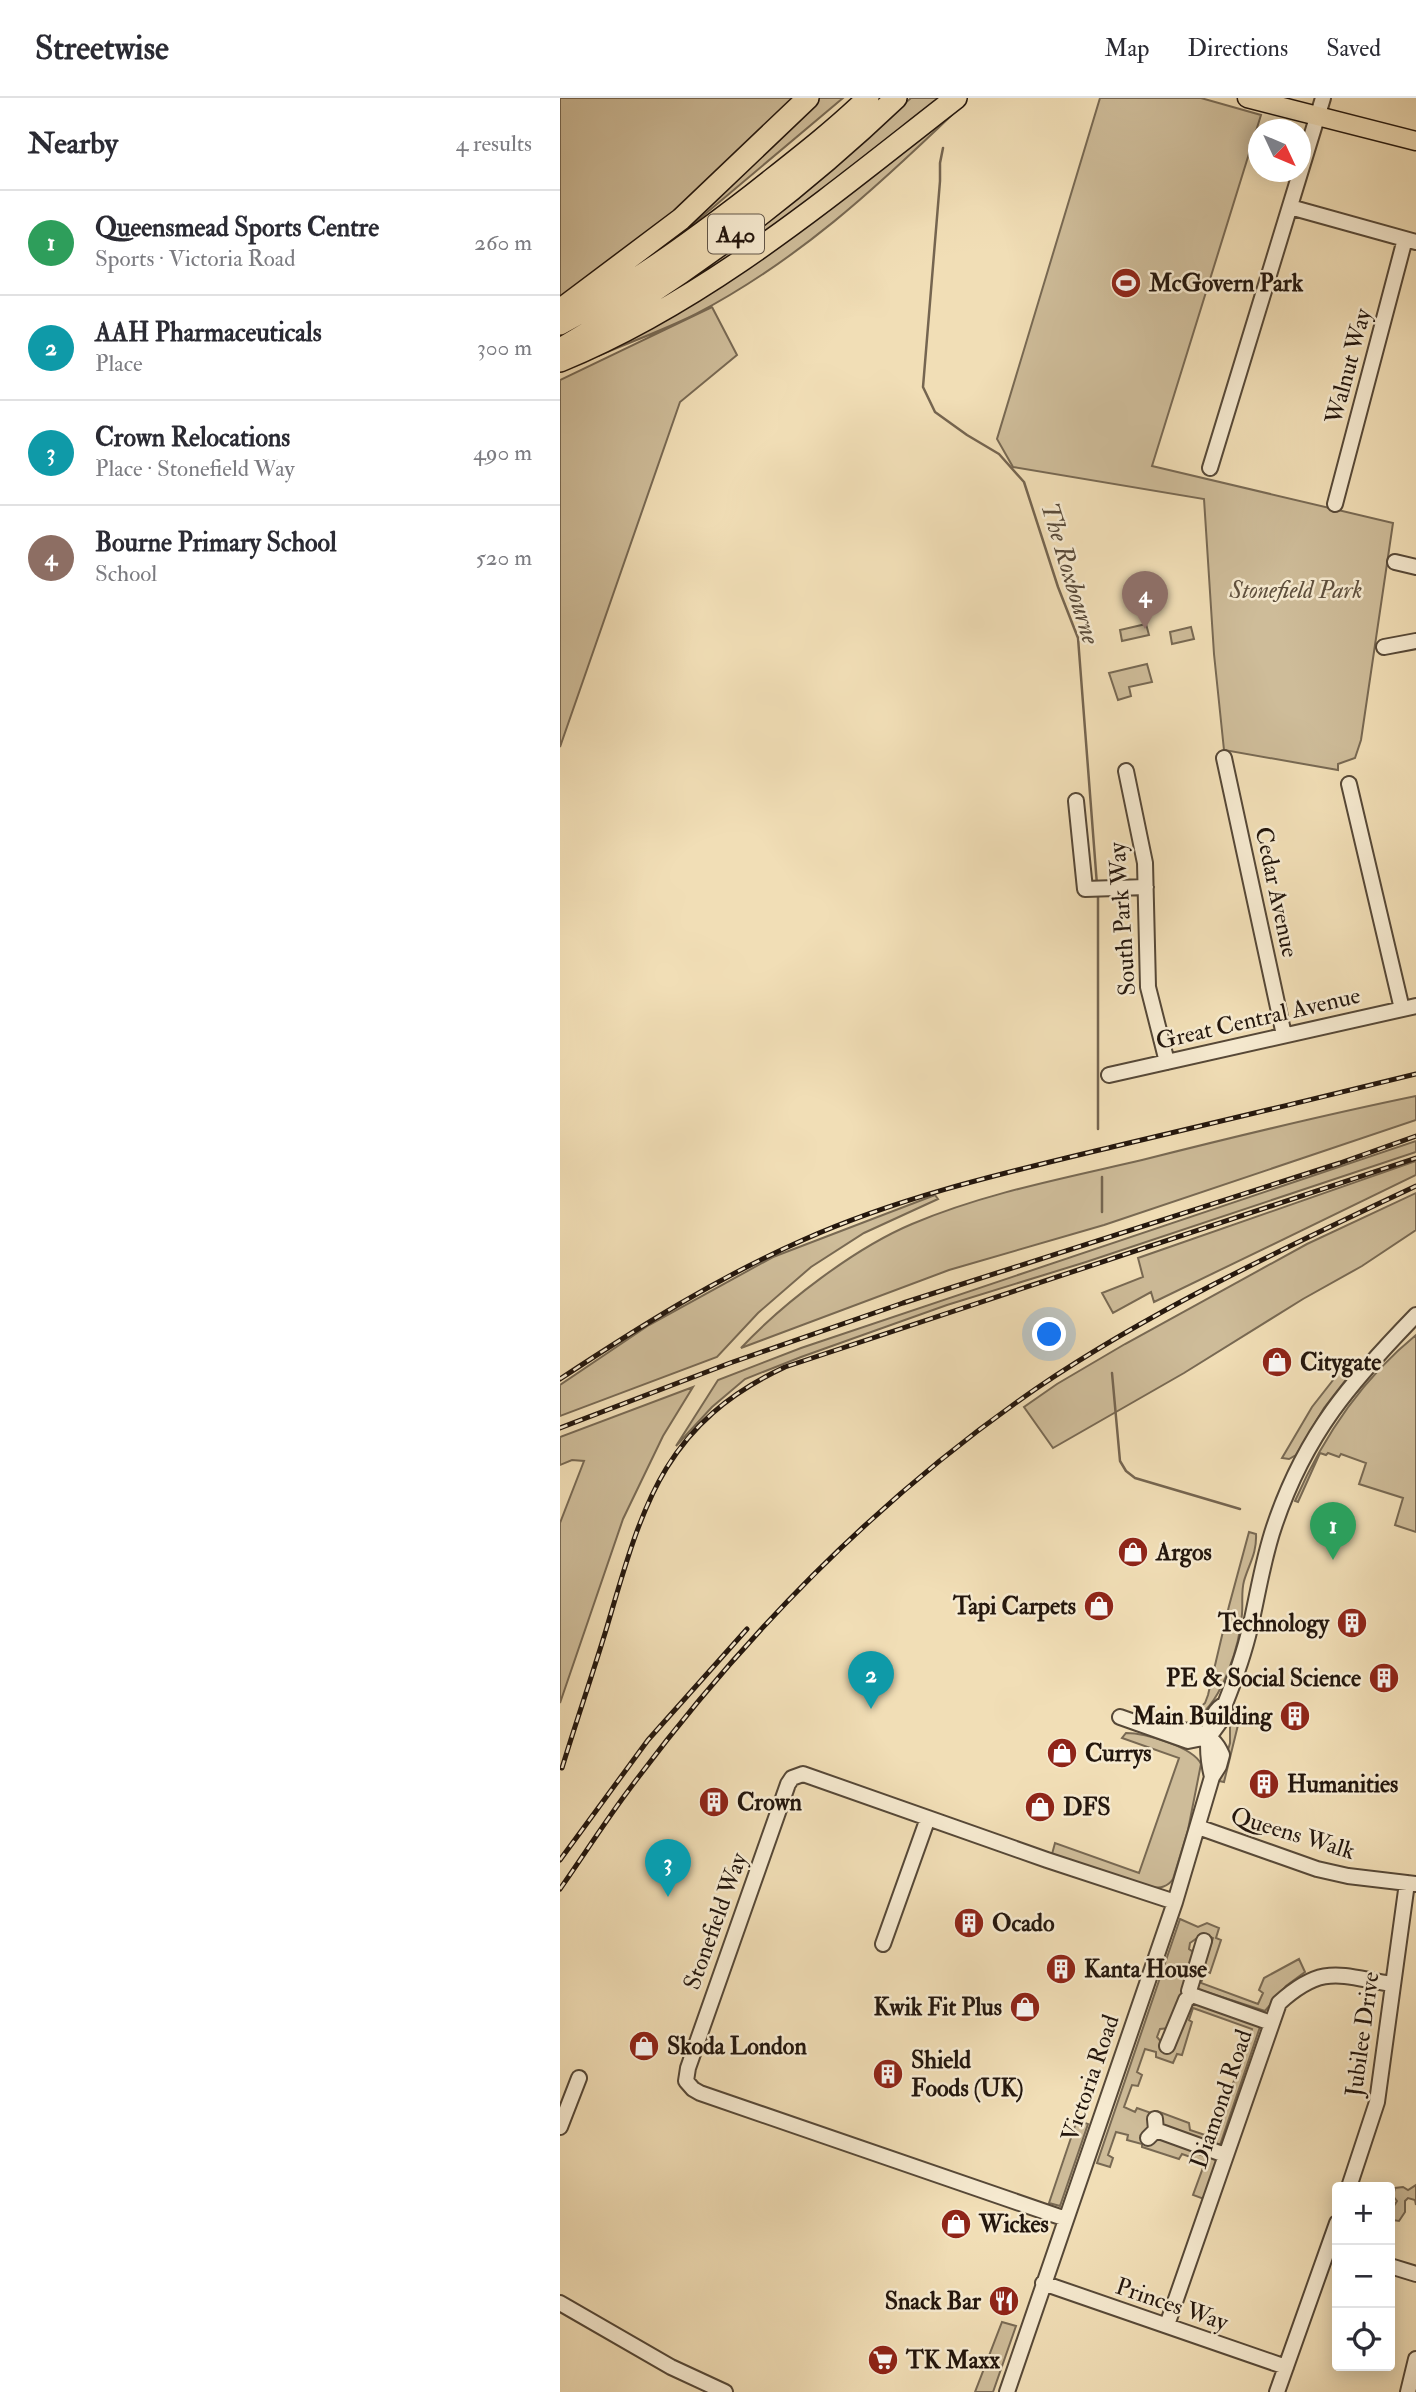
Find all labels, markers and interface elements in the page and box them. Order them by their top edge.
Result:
text: Streetwise [35,28,169,69]
text: Map [1104,33,1149,64]
text: Directions [1187,33,1288,64]
text: Saved [1326,33,1381,64]
north arrow [1248,119,1311,182]
text: Nearby [28,125,118,162]
text: 4 results [456,129,532,158]
text: Queensmead Sports Centre [95,212,379,244]
road number: A40 [708,214,764,253]
text: 1 [47,228,55,257]
text: 260 m [474,228,532,257]
text: Sports · Victoria Road [95,244,296,273]
sports icon: McGovern Park [1109,266,1143,300]
place label: McGovern Park [1148,268,1304,299]
street label: Walnut Way [1318,305,1379,428]
text: AAH Pharmaceuticals [95,317,322,349]
text: 2 [45,333,57,362]
text: 300 m [477,333,532,362]
text: Place [95,349,143,378]
text: Crown Relocations [95,422,290,454]
text: 3 [47,438,55,467]
text: 490 m [473,438,532,467]
text: Place · Stonefield Way [95,454,295,483]
water label: The Roxbourne [1033,498,1107,648]
text: Bourne Primary School [95,527,337,559]
text: 4 [45,543,57,572]
text: 520 m [476,543,532,572]
text: School [95,559,157,588]
pin: 4 [1122,571,1168,629]
park label: Stonefield Park [1229,575,1363,606]
street label: Cedar Avenue [1248,824,1305,960]
street label: South Park Way [1102,841,1143,997]
street label: Great Central Avenue [1153,980,1363,1057]
your location [1032,1317,1066,1351]
shop icon: Citygate [1260,1345,1294,1379]
place label: Citygate [1300,1347,1381,1378]
pin: 1 [1310,1502,1356,1560]
shop icon: Argos [1116,1535,1150,1569]
place label: Argos [1155,1537,1212,1568]
shop icon: Tapi Carpets [1082,1589,1116,1623]
place label: Tapi Carpets [952,1591,1076,1622]
building icon: Technology [1335,1606,1369,1640]
place label: Technology [1217,1608,1330,1639]
pin: 2 [848,1651,894,1709]
building icon: PE & Social Science [1367,1661,1401,1695]
place label: PE & Social Science [1166,1663,1361,1694]
building icon: Main Building [1278,1699,1312,1733]
place label: Main Building [1131,1701,1273,1732]
shop icon: Currys [1045,1736,1079,1770]
place label: Currys [1085,1738,1151,1769]
building icon: Humanities [1247,1767,1281,1801]
place label: Humanities [1287,1769,1398,1800]
building icon: Crown [697,1785,731,1819]
place label: Crown [737,1787,802,1818]
shop icon: DFS [1023,1790,1057,1824]
place label: DFS [1063,1792,1111,1823]
street label: Queens Walk [1227,1800,1359,1867]
pin: 3 [645,1839,691,1897]
street label: Stonefield Way [676,1848,755,1994]
building icon: Ocado [952,1906,986,1940]
place label: Ocado [992,1908,1055,1939]
building icon: Kanta House [1044,1952,1078,1986]
place label: Kanta House [1084,1954,1207,1985]
street label: Jubilee Drive [1338,1970,1387,2099]
shop icon: Kwik Fit Plus [1008,1990,1042,2024]
place label: Kwik Fit Plus [874,1992,1002,2023]
street label: Victoria Road [1054,2010,1127,2146]
street label: Diamond Road [1183,2025,1260,2173]
shop icon: Skoda London [627,2029,661,2063]
place label: Skoda London [667,2031,807,2062]
place label: Shield Foods (UK) [911,2045,1024,2104]
building icon: Shield Foods (UK) [871,2057,905,2091]
map controls [1332,2182,1395,2371]
button: + [1332,2182,1395,2245]
shop icon: Wickes [939,2207,973,2241]
place label: Wickes [978,2209,1049,2240]
button: − [1332,2245,1395,2308]
street label: Princes Way [1112,2271,1233,2338]
restaurant icon: Snack Bar [987,2284,1021,2318]
place label: Snack Bar [885,2286,982,2317]
button: locate [1332,2308,1395,2371]
supermarket icon: TK Maxx [866,2343,900,2377]
place label: TK Maxx [905,2345,1000,2376]

